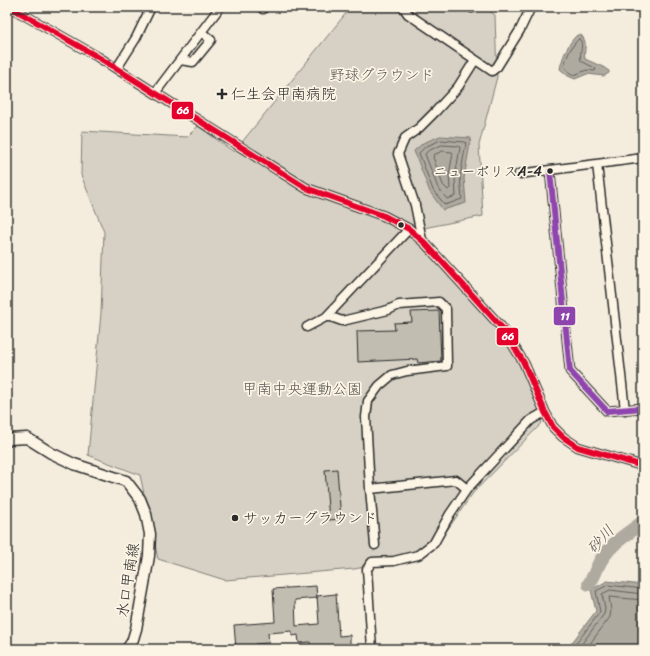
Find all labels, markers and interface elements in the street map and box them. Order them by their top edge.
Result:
park label: 野球グラウンド [329,62,435,88]
place label: 仁生会甲南病院 [231,81,336,107]
marker: 仁生会甲南病院 [216,88,228,100]
line badge: 66 [171,101,194,120]
text: 66 [176,101,189,120]
place label: ニューポリスA-4 [434,159,542,184]
marker: ニューポリスA-4 [545,166,555,176]
unlabelled marker [396,220,406,230]
line badge: 11 [553,306,576,326]
text: 11 [560,307,570,326]
line badge: 66 [496,327,519,346]
text: 66 [501,327,514,346]
park label: 甲南中央運動公園 [242,376,362,402]
place label: サッカーグラウンド [243,505,378,531]
marker: サッカーグラウンド [230,513,240,523]
water label: 砂川 [579,518,622,561]
street label: 水口甲南線 [109,541,147,619]

